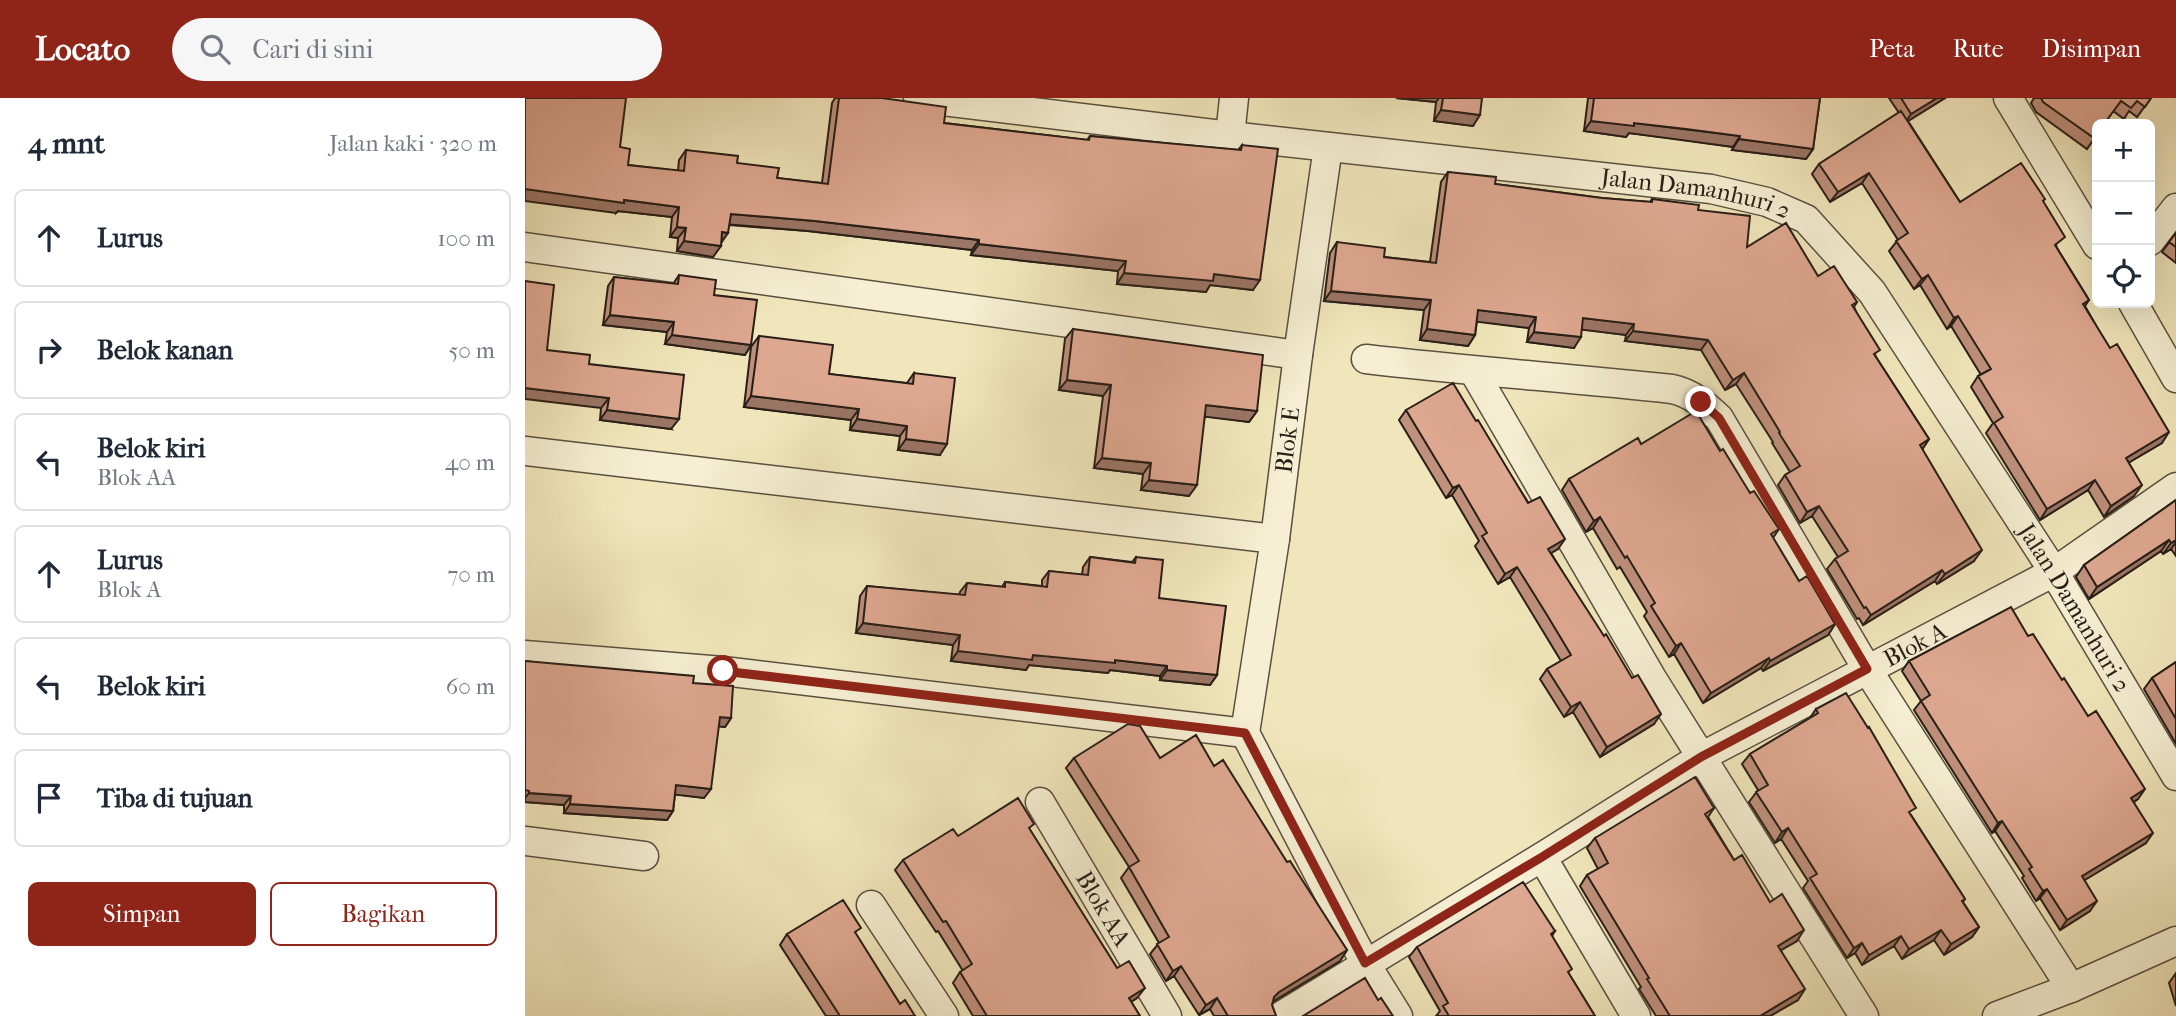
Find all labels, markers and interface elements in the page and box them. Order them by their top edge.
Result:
search box [172,18,662,81]
text: Locato [35,30,130,69]
icon: search [196,30,234,68]
text: Cari di sini [252,34,373,65]
text: Peta [1869,35,1915,63]
text: Rute [1953,35,2004,63]
text: Disimpan [2042,35,2141,63]
map controls [2092,119,2155,308]
button: + [2092,119,2155,182]
text: 4 mnt [28,126,105,161]
text: Jalan kaki · 320 m [329,130,497,157]
street label: Jalan Damanhuri 2 [1598,163,1795,225]
button: − [2092,182,2155,245]
icon: ahead [30,219,68,257]
text: Lurus [97,223,163,254]
text: 100 m [437,225,495,252]
button: locate [2092,245,2155,308]
icon: right [30,331,68,369]
text: Belok kanan [97,335,233,366]
text: 50 m [448,337,495,364]
route end [1685,386,1716,417]
street label: Blok E [1269,405,1305,475]
text: Belok kiri [97,433,205,464]
icon: left [30,443,68,481]
text: 40 m [445,449,495,476]
text: Blok AA [97,464,176,491]
street label: Jalan Damanhuri 2 [2011,517,2137,697]
text: Lurus [97,545,163,576]
icon: ahead [30,555,68,593]
text: 70 m [447,561,495,588]
text: Blok A [97,576,161,603]
street label: Blok A [1879,617,1952,673]
route start [707,655,738,686]
icon: left [30,667,68,705]
text: Belok kiri [97,671,205,702]
text: 60 m [446,673,495,700]
icon: arrive [30,779,68,817]
text: Tiba di tujuan [97,783,253,814]
street label: Blok AA [1070,866,1137,952]
button: Simpan [28,882,256,946]
button: Bagikan [270,882,497,946]

